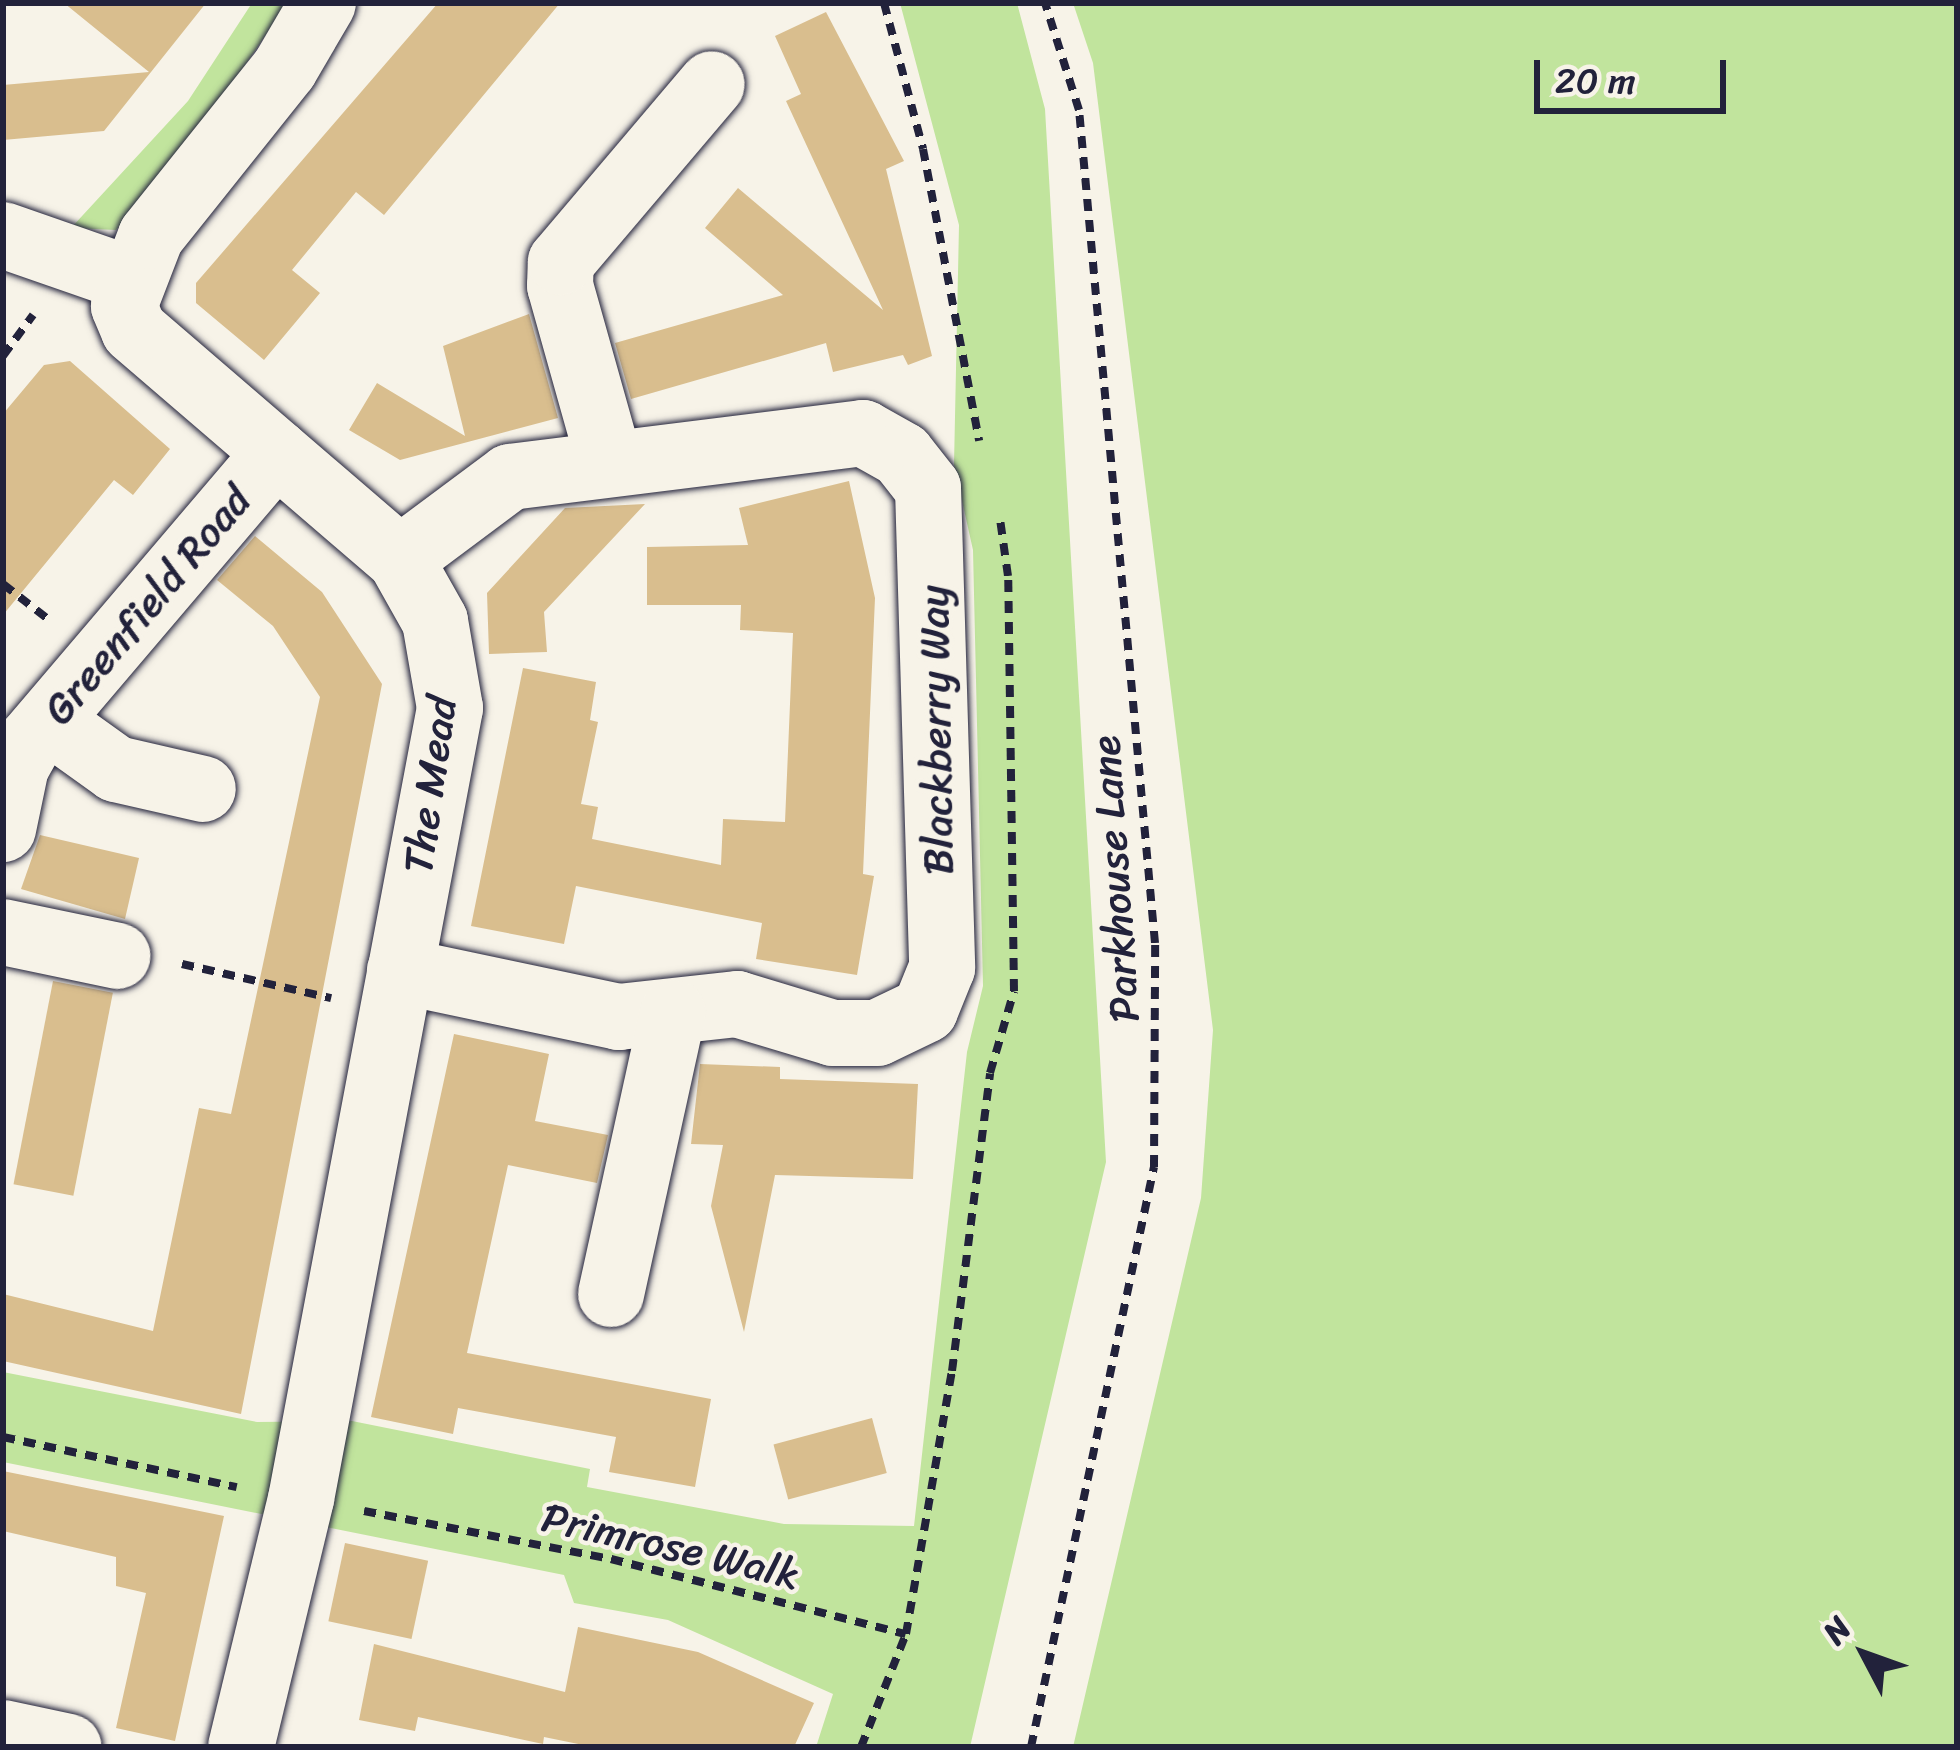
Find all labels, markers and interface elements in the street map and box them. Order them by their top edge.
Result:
scale bar [1540,36,1732,110]
text: 20 m [1555,49,1636,113]
street label: Greenfield Road [33,476,261,734]
street label: Blackberry Way [908,585,964,875]
street label: The Mead [393,694,467,876]
street label: Parkhouse Lane [1080,733,1150,1025]
street label: Primrose Walk [537,1492,805,1600]
north arrow [1804,1594,1924,1714]
text: N [1807,1603,1866,1658]

